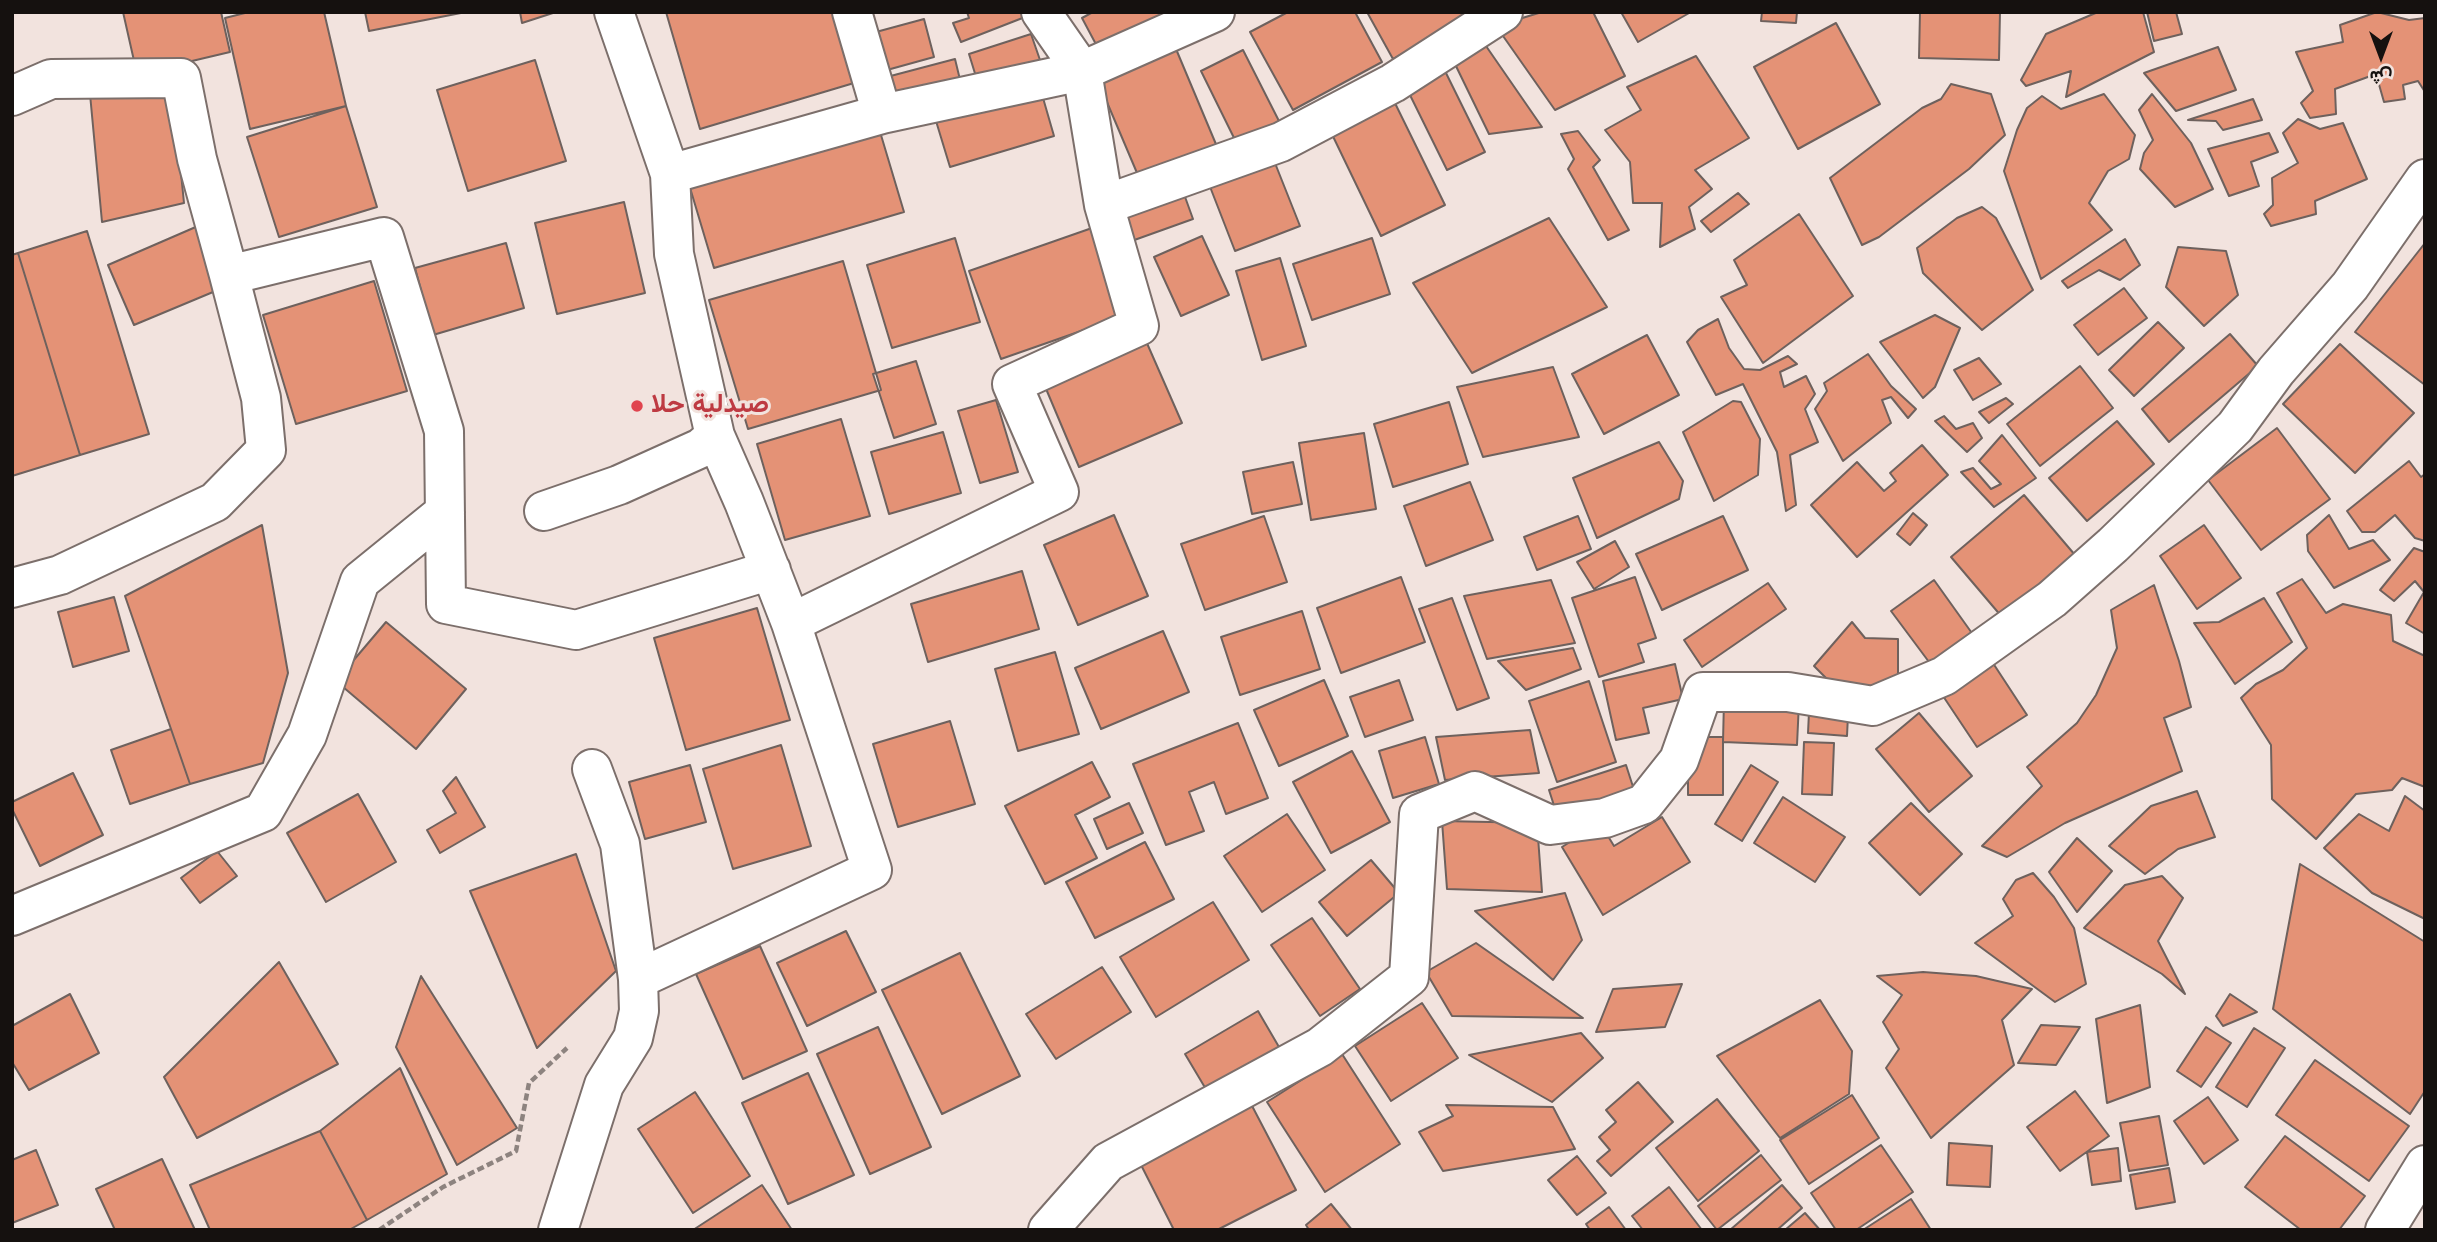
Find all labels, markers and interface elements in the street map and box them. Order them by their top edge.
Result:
north arrow [2346,21,2416,91]
text: ش [2370,64,2392,91]
place label: صيدلية حلا [651,390,769,422]
marker: صيدلية حلا [629,398,645,414]

